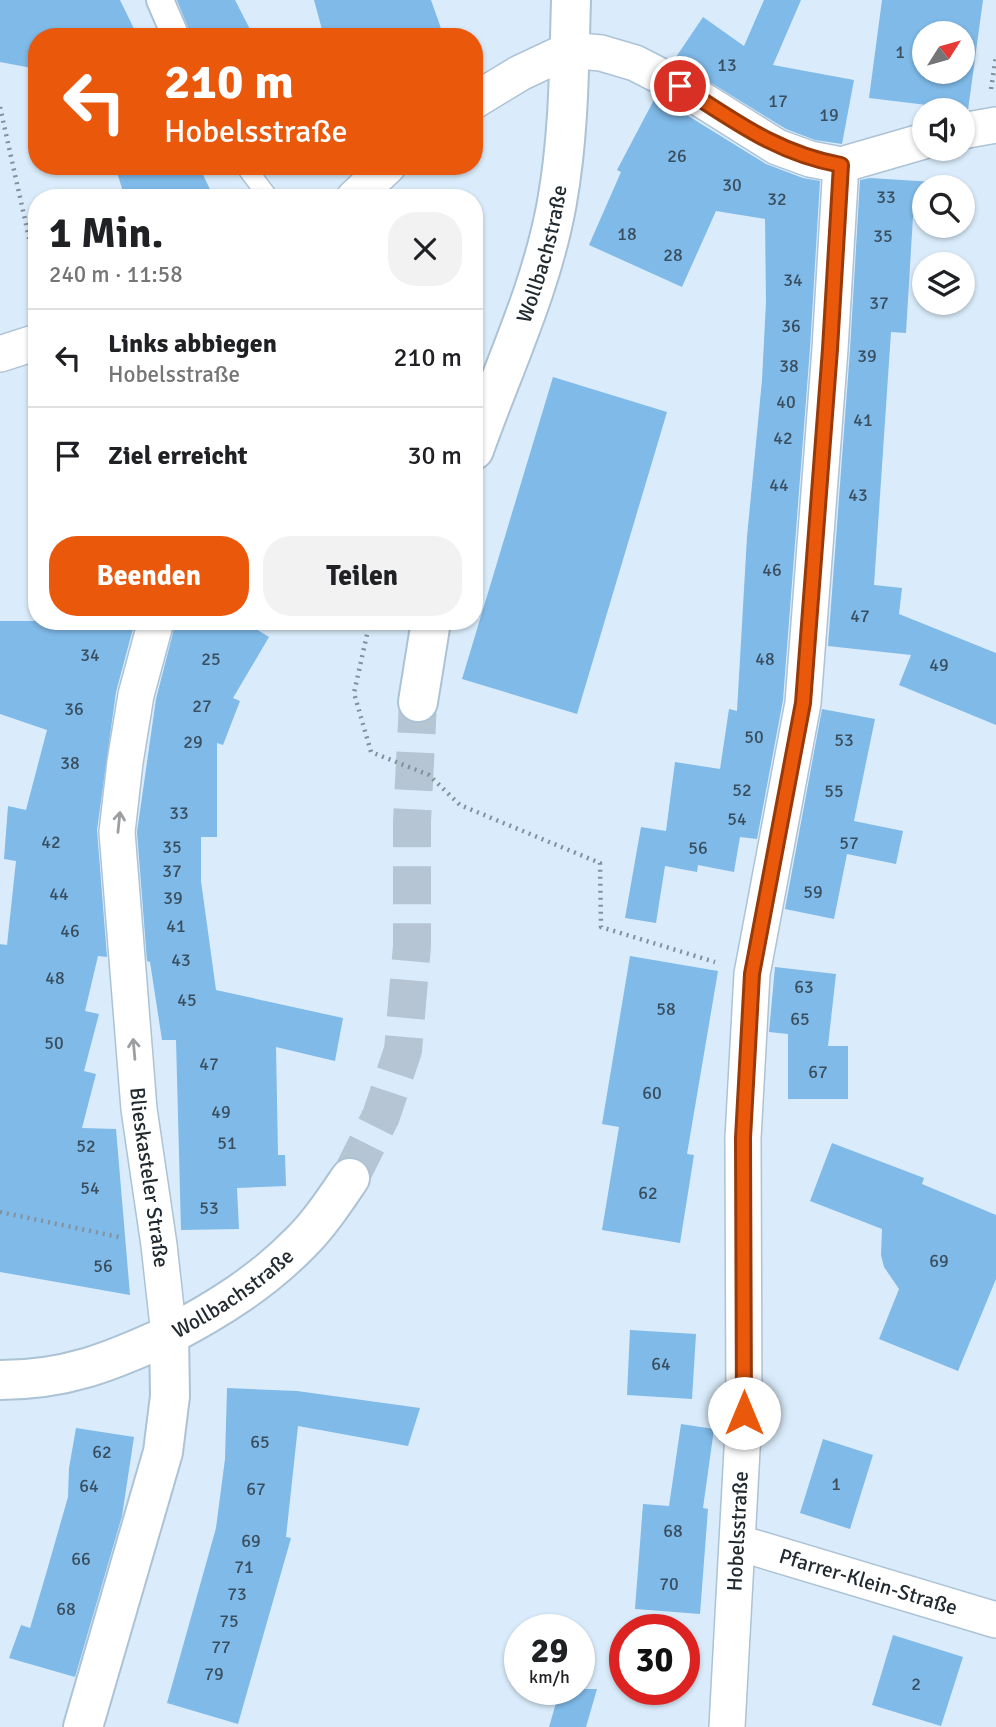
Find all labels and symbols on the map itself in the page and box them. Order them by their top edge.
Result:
north arrow [912,21,975,84]
house number: 1 [895,41,905,63]
house number: 13 [717,54,737,76]
pin [650,56,710,116]
house number: 17 [768,90,788,112]
house number: 19 [819,104,839,126]
house number: 26 [667,145,687,167]
house number: 30 [722,174,742,196]
street label: Wollbachstraße [511,183,573,326]
house number: 33 [876,186,896,208]
house number: 32 [767,188,787,210]
house number: 18 [617,223,637,245]
house number: 35 [873,225,893,247]
house number: 28 [663,244,683,266]
house number: 34 [783,269,803,291]
house number: 37 [869,292,889,314]
house number: 36 [781,315,801,337]
house number: 39 [857,345,877,367]
house number: 38 [779,355,799,377]
house number: 40 [776,391,796,413]
house number: 41 [853,409,873,431]
house number: 42 [773,427,793,449]
house number: 44 [769,474,789,496]
house number: 43 [848,484,868,506]
house number: 46 [762,559,782,581]
house number: 47 [850,605,870,627]
house number: 34 [80,644,100,666]
house number: 25 [201,648,221,670]
house number: 48 [755,648,775,670]
house number: 49 [929,654,949,676]
house number: 27 [192,695,212,717]
house number: 36 [64,698,84,720]
house number: 50 [744,726,764,748]
house number: 53 [834,729,854,751]
house number: 29 [183,731,203,753]
house number: 38 [60,752,80,774]
house number: 52 [732,779,752,801]
house number: 55 [824,780,844,802]
house number: 33 [169,802,189,824]
house number: 54 [727,808,747,830]
one-way arrow [113,811,126,834]
house number: 42 [41,831,61,853]
house number: 57 [839,832,859,854]
house number: 35 [162,836,182,858]
house number: 56 [688,837,708,859]
house number: 37 [162,860,182,882]
house number: 59 [803,881,823,903]
house number: 44 [49,883,69,905]
house number: 39 [163,887,183,909]
house number: 41 [166,915,186,937]
house number: 46 [60,920,80,942]
house number: 43 [171,949,191,971]
house number: 48 [45,967,65,989]
house number: 63 [794,976,814,998]
house number: 45 [177,989,197,1011]
house number: 58 [656,998,676,1020]
house number: 65 [790,1008,810,1030]
house number: 50 [44,1032,64,1054]
one-way arrow [127,1038,140,1061]
house number: 47 [199,1053,219,1075]
house number: 67 [808,1061,828,1083]
house number: 60 [642,1082,662,1104]
street label: Blieskasteler Straße [124,1086,174,1269]
house number: 49 [211,1101,231,1123]
house number: 51 [217,1132,237,1154]
house number: 52 [76,1135,96,1157]
house number: 54 [80,1177,100,1199]
house number: 62 [638,1182,658,1204]
house number: 53 [199,1197,219,1219]
street label: Wollbachstraße [168,1243,299,1344]
house number: 69 [929,1250,949,1272]
house number: 56 [93,1255,113,1277]
house number: 64 [651,1353,671,1375]
position arrow [707,1376,781,1450]
house number: 65 [250,1431,270,1453]
house number: 62 [92,1441,112,1463]
street label: Hobelsstraße [721,1470,754,1592]
house number: 1 [831,1473,841,1495]
house number: 64 [79,1475,99,1497]
house number: 67 [246,1478,266,1500]
house number: 68 [663,1520,683,1542]
house number: 69 [241,1530,261,1552]
street label: Pfarrer-Klein-Straße [776,1543,961,1621]
house number: 66 [71,1548,91,1570]
house number: 71 [234,1556,254,1578]
house number: 70 [659,1573,679,1595]
house number: 73 [227,1583,247,1605]
house number: 68 [56,1598,76,1620]
house number: 75 [219,1610,239,1632]
speed limit sign: 30 [609,1614,700,1705]
house number: 77 [211,1636,231,1658]
house number: 79 [204,1663,224,1685]
house number: 2 [911,1673,921,1695]

